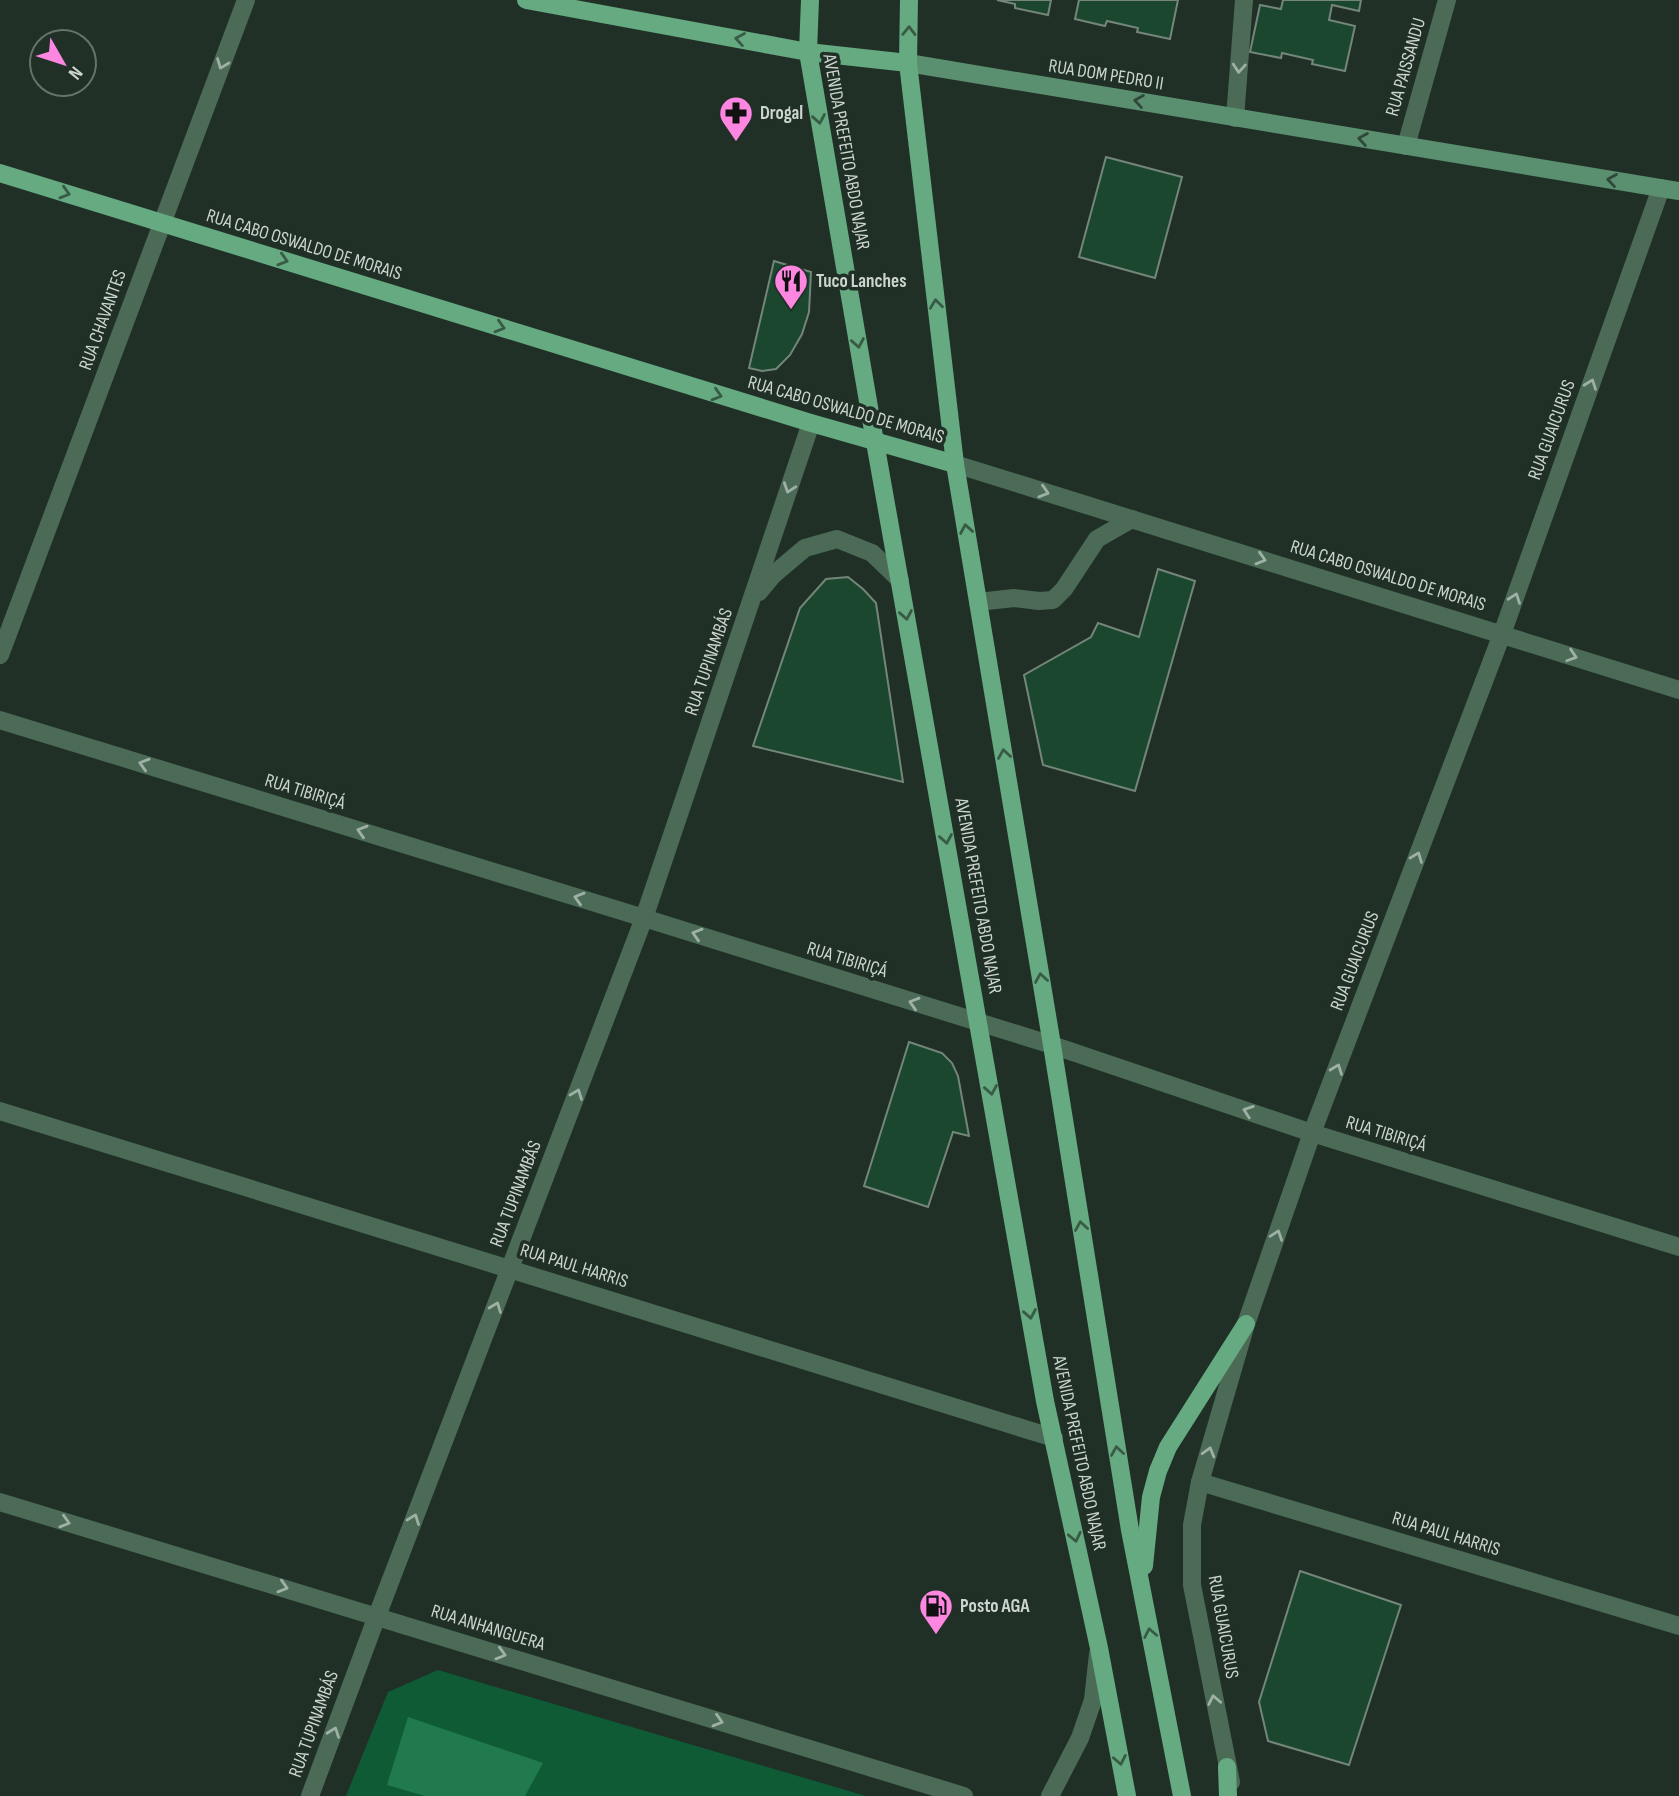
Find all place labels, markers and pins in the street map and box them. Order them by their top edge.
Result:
pharmacy icon: Drogal [717,94,755,143]
place label: Drogal [760,102,803,125]
restaurant icon: Tuco Lanches [772,262,810,311]
place label: Tuco Lanches [816,270,906,293]
fuel station icon: Posto AGA [917,1587,955,1636]
place label: Posto AGA [960,1595,1030,1618]

